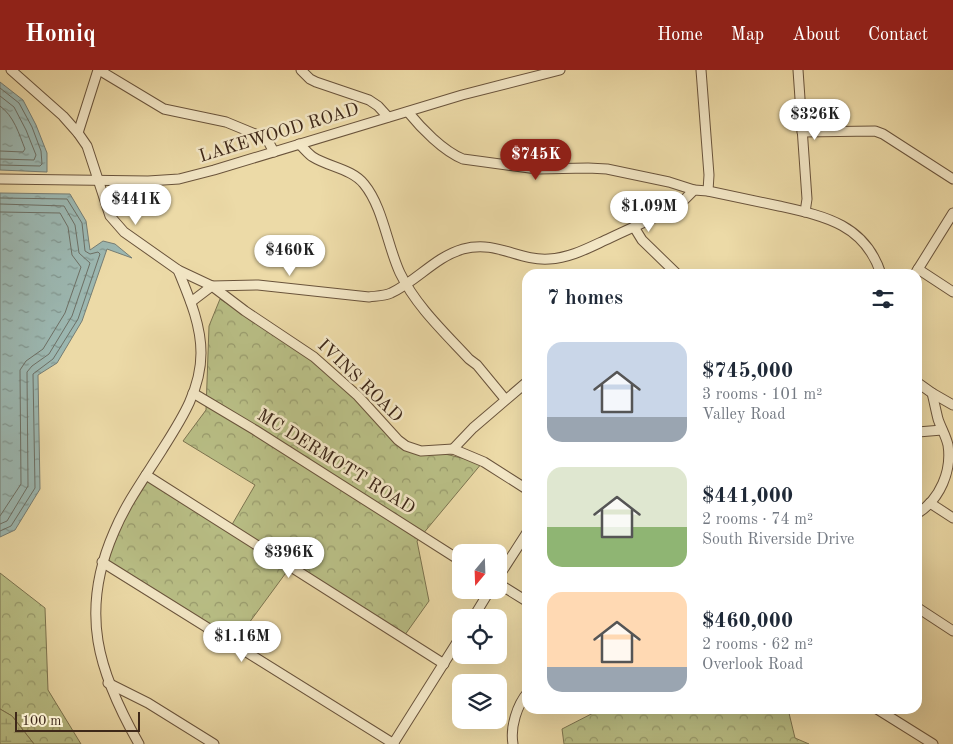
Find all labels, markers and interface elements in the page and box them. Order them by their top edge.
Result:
text: Homiq [25,23,96,47]
text: Home [657,26,703,44]
text: Map [731,26,764,44]
text: About [792,26,840,44]
text: Contact [868,26,928,44]
pin: $326K [780,98,850,141]
street label: LAKEWOOD ROAD [197,100,361,166]
text: $326K [790,107,840,123]
pin: $745K [501,138,571,181]
text: $745K [511,147,561,163]
pin: $441K [101,184,171,226]
pin: $1.09M [608,190,690,233]
text: $441K [111,192,161,208]
text: $1.09M [621,199,677,215]
pin: $460K [255,234,325,277]
text: $460K [265,243,315,259]
icon: filters [869,285,897,313]
text: 7 homes [547,288,623,309]
street label: IVINS ROAD [314,336,406,426]
text: $745,000 [702,361,793,382]
icon: home [587,362,647,422]
text: 3 rooms · 101 m² [702,387,822,403]
street label: MC DERMOTT ROAD [254,406,418,518]
text: Valley Road [702,407,786,423]
text: $441,000 [702,486,793,507]
icon: home [587,487,647,547]
text: 2 rooms · 74 m² [702,512,813,528]
text: South Riverside Drive [702,532,854,548]
pin: $396K [254,536,324,579]
north arrow [452,544,508,599]
map controls [452,544,507,729]
text: $396K [264,545,314,561]
button: locate [452,609,507,664]
text: $460,000 [702,611,793,632]
icon: home [587,612,647,672]
pin: $1.16M [201,620,283,663]
text: $1.16M [214,629,270,645]
text: 2 rooms · 62 m² [702,637,813,653]
text: Overlook Road [702,657,803,673]
button: layers [452,674,507,729]
scale bar [15,709,140,732]
text: 100 m [22,714,61,728]

